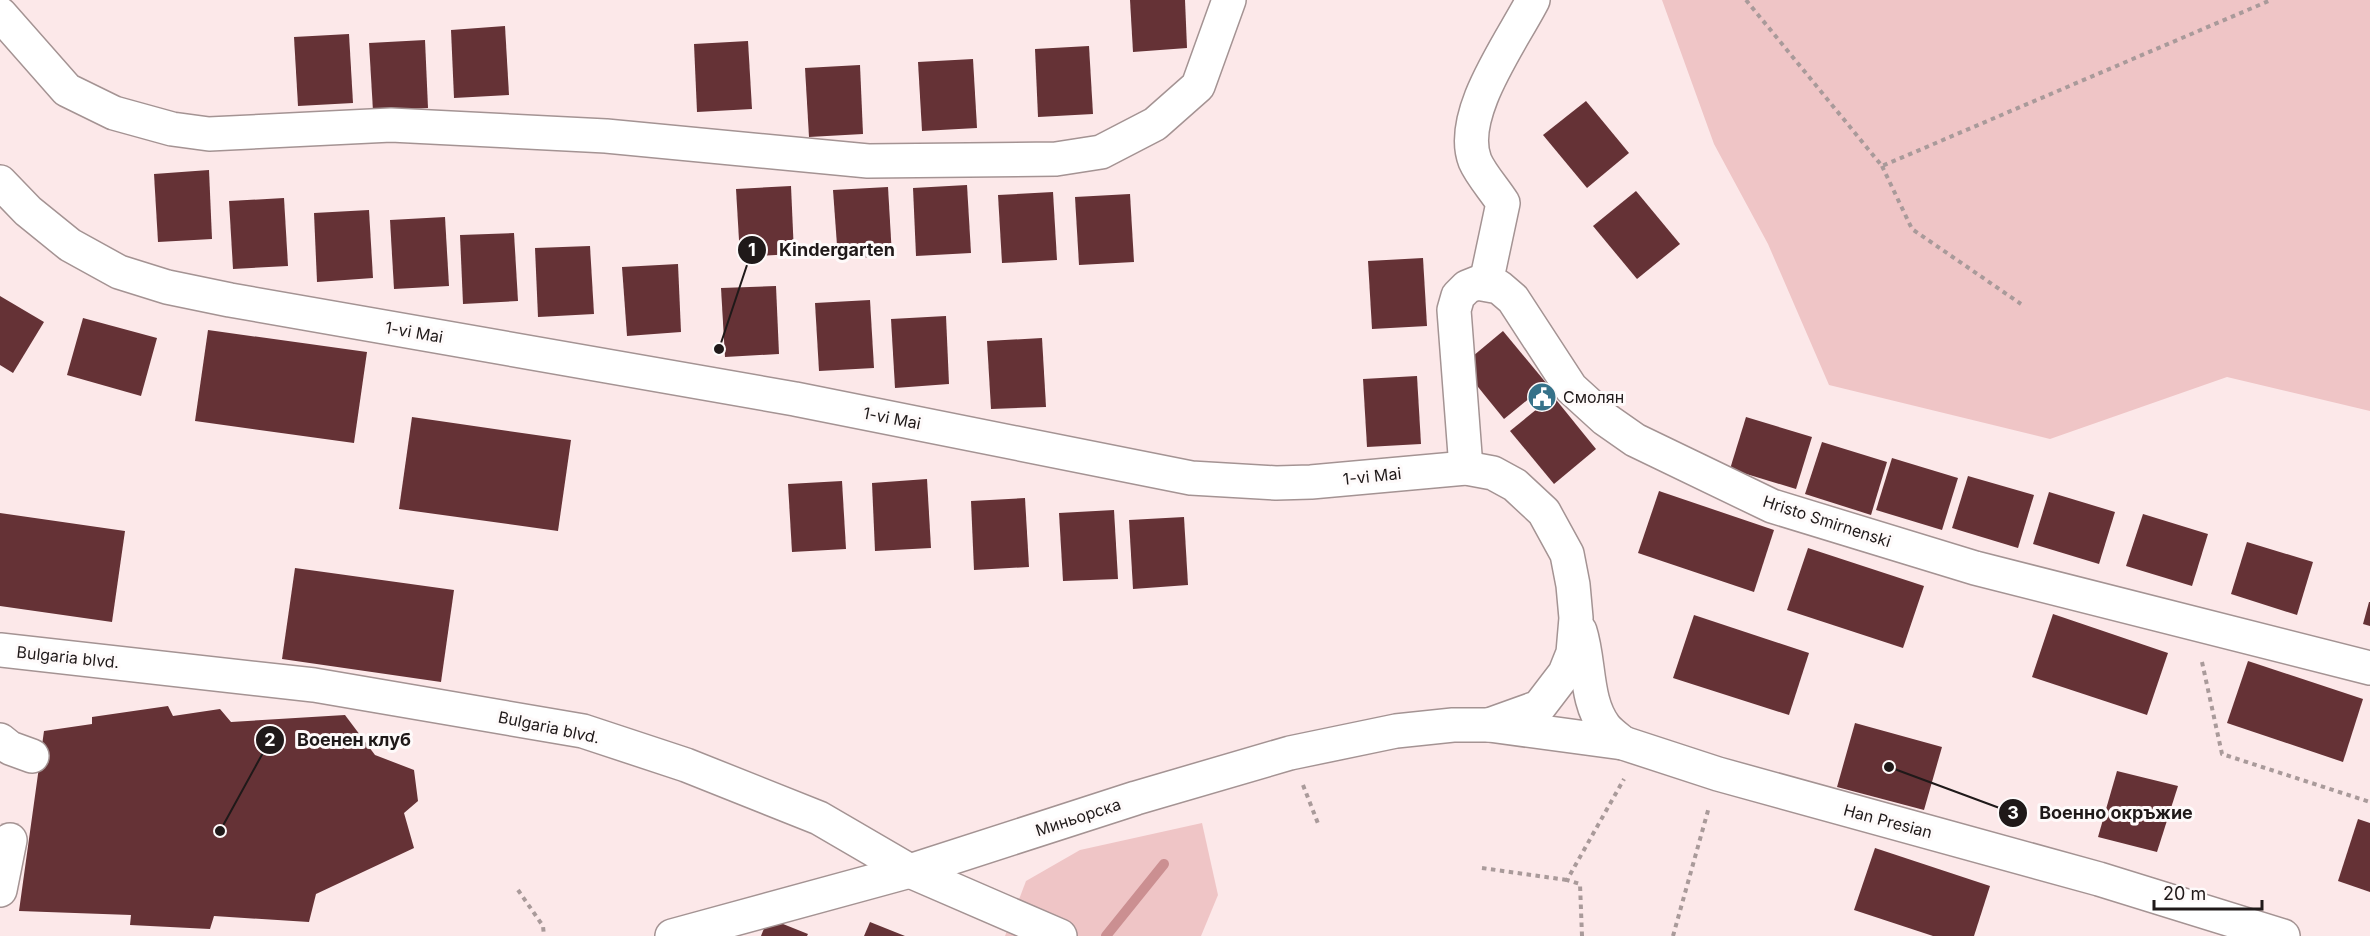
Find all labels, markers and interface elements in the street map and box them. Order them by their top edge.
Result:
callout: Kindergarten [737,232,907,268]
text: 1 [748,239,756,260]
text: Kindergarten [779,239,895,260]
street label: 1-vi Mai [383,317,445,347]
public building icon: Смолян [1526,381,1558,413]
place label: Смолян [1563,387,1624,407]
street label: 1-vi Mai [861,403,923,433]
street label: 1-vi Mai [1342,463,1402,489]
street label: Hristo Smirnenski [1760,491,1894,551]
street label: Bulgaria blvd. [16,642,120,672]
street label: Bulgaria blvd. [497,707,601,747]
callout: Военен клуб [255,722,423,758]
text: 2 [264,729,276,750]
text: Военен клуб [297,729,411,750]
street label: Миньорска [1033,794,1123,840]
callout: Военно окръжие [1998,795,2205,831]
street label: Han Presian [1842,800,1934,842]
text: 3 [2007,802,2019,823]
text: Военно окръжие [2039,802,2193,823]
scale bar [2154,873,2262,911]
text: 20 m [2163,883,2206,904]

